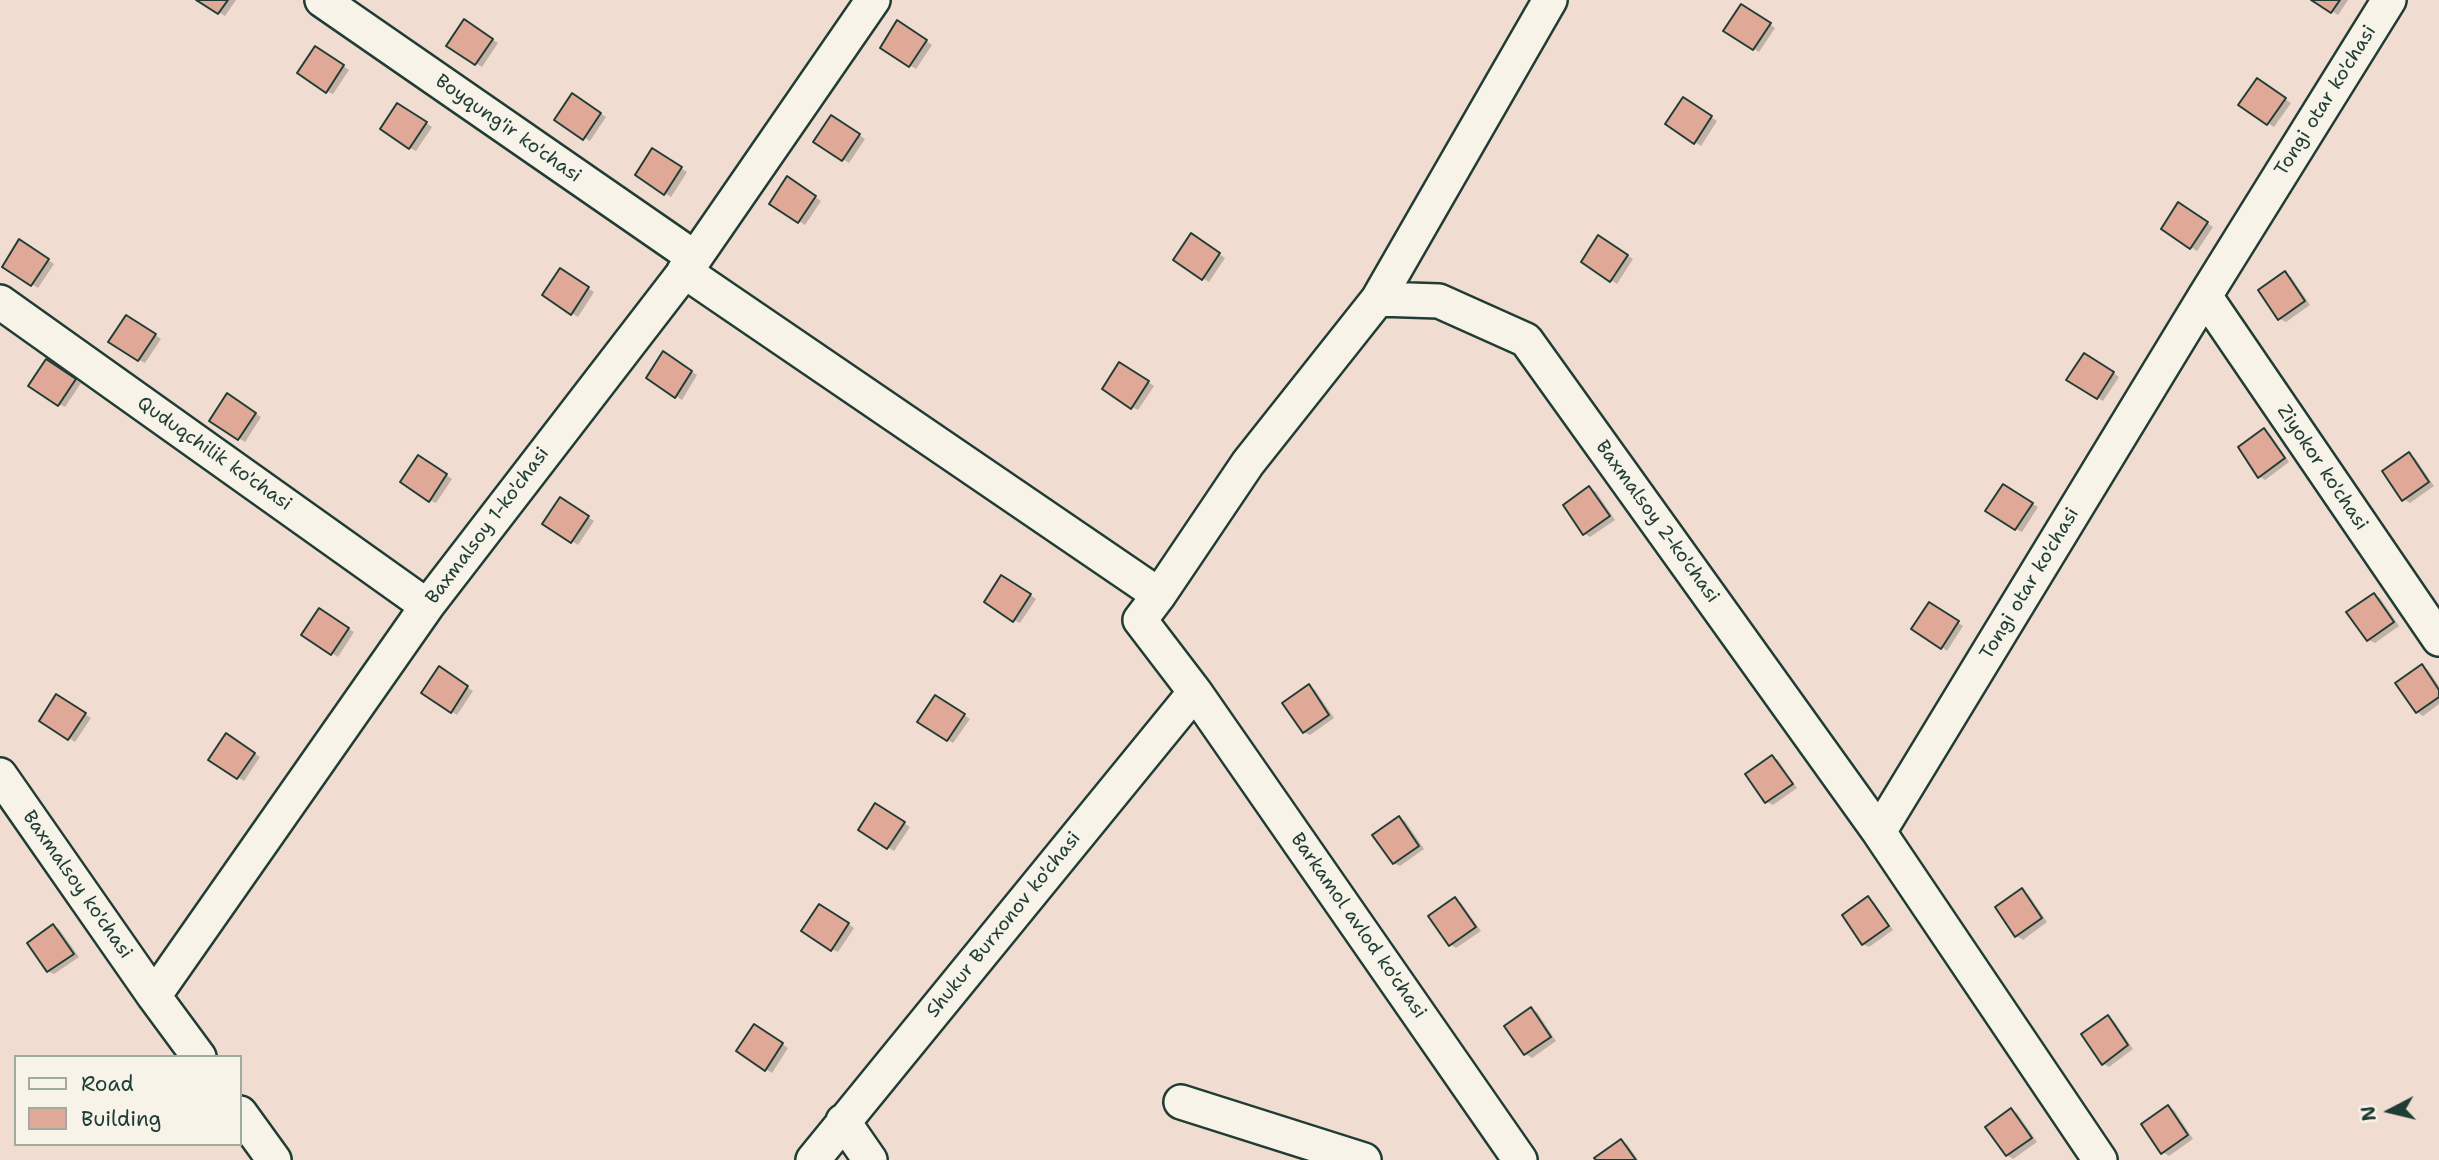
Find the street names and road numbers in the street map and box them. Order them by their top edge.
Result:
street label: Tongi otar ko'chasi [2270,22,2382,180]
street label: Boyqung'ir ko'chasi [431,70,585,188]
street label: Quduqchilik ko'chasi [132,392,296,516]
street label: Ziyokor ko'chasi [2272,401,2372,535]
street label: Baxmalsoy 2-ko'chasi [1590,436,1724,608]
street label: Baxmalsoy 1-ko'chasi [422,443,554,609]
street label: Tongi otar ko'chasi [1976,504,2084,664]
street label: Baхmalsoy ko'chasi [17,807,137,963]
street label: Shukur Burxonov ko'chasi [922,828,1086,1022]
street label: Barkamol avlod ko'chasi [1285,829,1431,1023]

